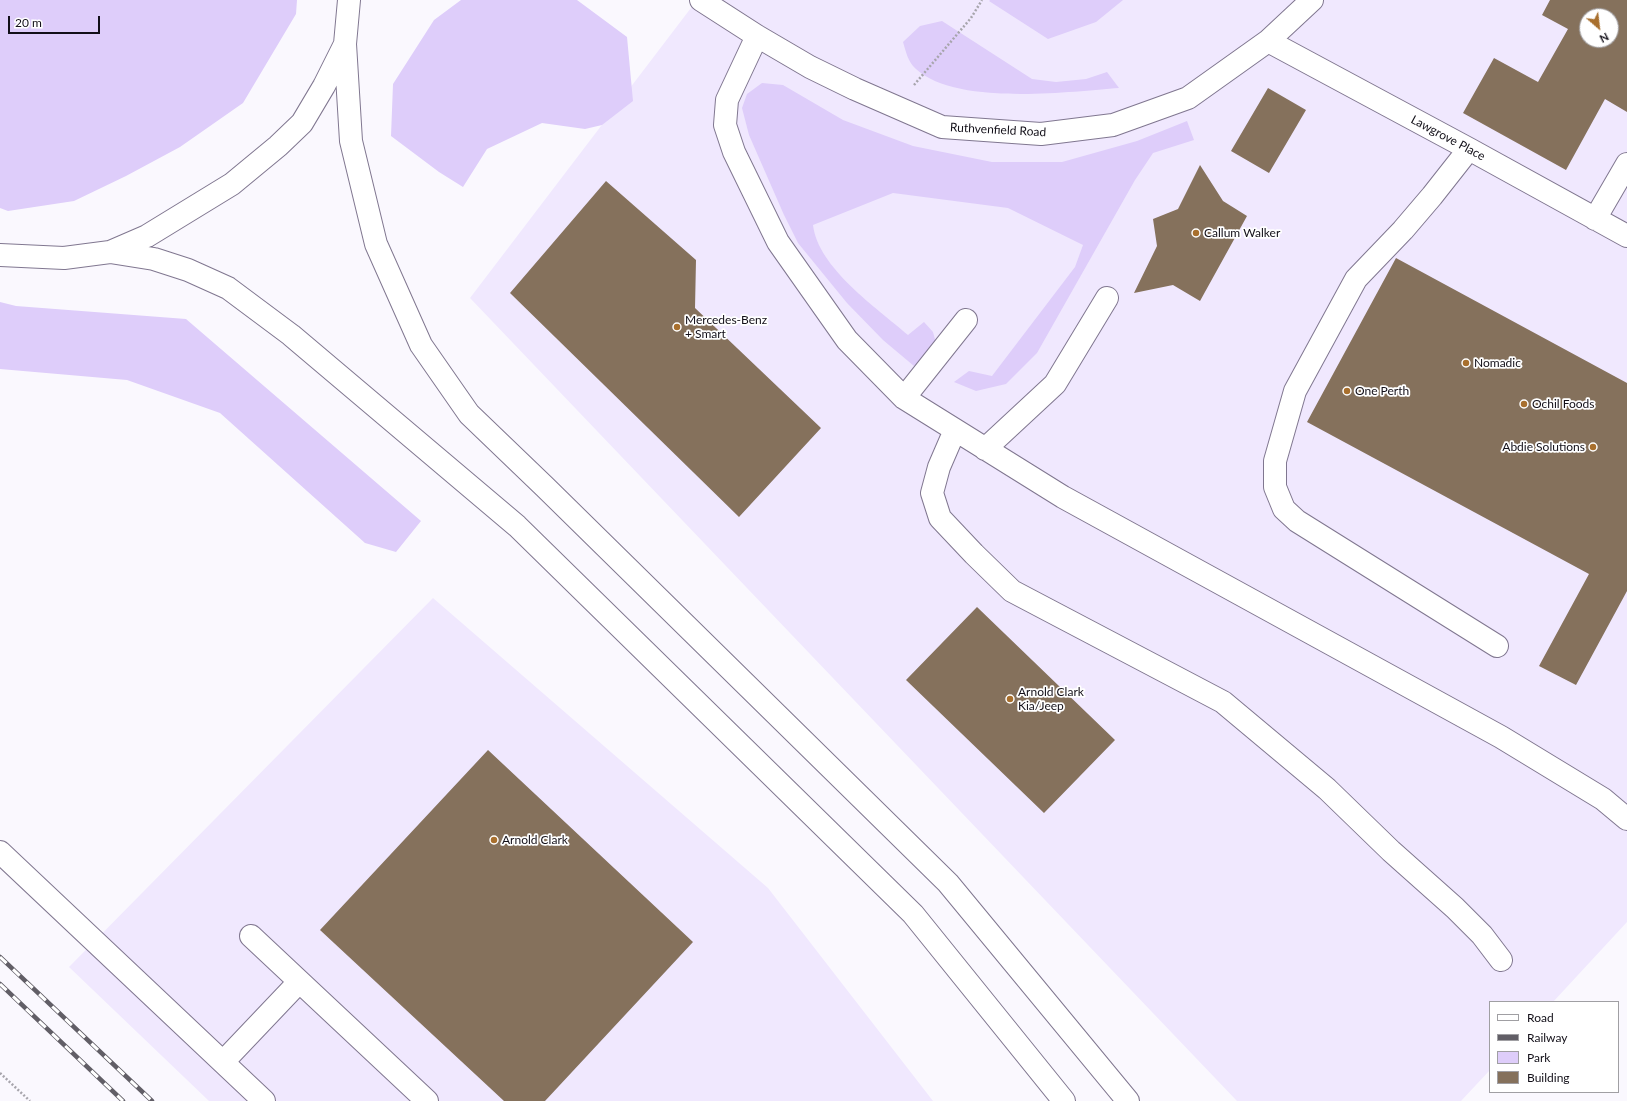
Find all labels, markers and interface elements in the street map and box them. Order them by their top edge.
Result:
scale bar [10,8,102,34]
north arrow [1579,8,1619,48]
text: 20 m [15,15,42,30]
text: N [1598,30,1611,46]
street label: Lawgrove Place [1409,112,1487,164]
street label: Ruthvenfield Road [950,120,1046,140]
place label: Callum Walker [1204,226,1280,240]
marker: Callum Walker [1191,228,1201,238]
place label: Mercedes-Benz + Smart [685,313,767,341]
marker: Mercedes-Benz + Smart [672,322,682,332]
place label: Nomadic [1474,356,1521,370]
marker: Nomadic [1461,358,1471,368]
place label: One Perth [1355,384,1409,398]
marker: One Perth [1342,386,1352,396]
place label: Ochil Foods [1532,397,1595,411]
marker: Ochil Foods [1519,399,1529,409]
place label: Abdie Solutions [1502,440,1585,454]
marker: Abdie Solutions [1588,442,1598,452]
place label: Arnold Clark Kia/Jeep [1018,685,1084,713]
marker: Arnold Clark Kia/Jeep [1005,694,1015,704]
place label: Arnold Clark [502,833,568,847]
marker: Arnold Clark [489,835,499,845]
legend [1489,1001,1619,1093]
text: Road [1527,1010,1554,1025]
text: Railway [1527,1030,1567,1045]
text: Park [1527,1050,1550,1065]
text: Building [1527,1070,1570,1085]

